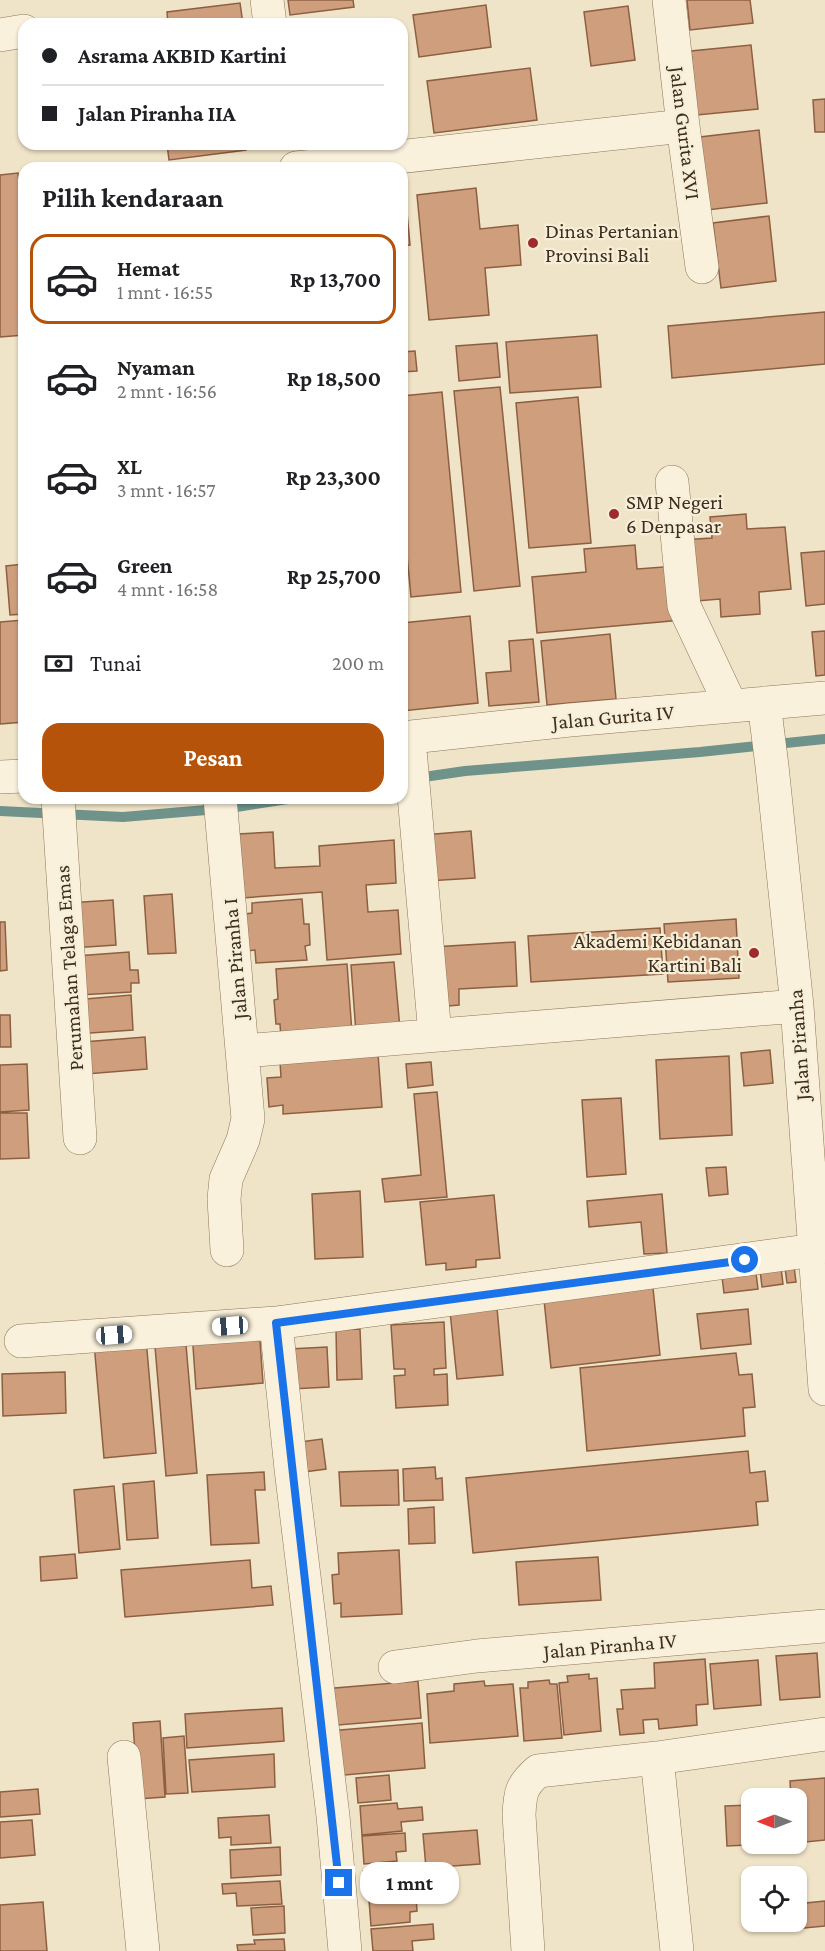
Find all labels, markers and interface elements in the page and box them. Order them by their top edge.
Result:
text: Asrama AKBID Kartini [78,43,286,68]
street label: Jalan Gurita XVI [665,63,705,201]
text: Jalan Piranha IIA [78,101,236,126]
text: Pilih kendaraan [42,183,224,213]
place label: Dinas Pertanian Provinsi Bali [545,219,679,267]
marker: Dinas Pertanian Provinsi Bali [526,236,540,250]
icon: car [45,252,99,306]
text: Hemat [117,256,180,281]
text: Rp 13,700 [290,267,381,292]
text: 1 mnt · 16:55 [117,281,213,303]
icon: car [45,351,99,405]
text: Nyaman [117,355,195,380]
text: Rp 18,500 [287,366,381,391]
text: 2 mnt · 16:56 [117,380,217,402]
icon: car [45,450,99,504]
text: XL [117,454,142,479]
text: Rp 23,300 [286,465,381,490]
text: 3 mnt · 16:57 [117,479,215,501]
place label: SMP Negeri 6 Denpasar [626,490,723,538]
marker: SMP Negeri 6 Denpasar [607,507,621,521]
icon: car [45,549,99,603]
text: Green [117,553,173,578]
text: Rp 25,700 [287,564,381,589]
text: 4 mnt · 16:58 [117,578,218,600]
icon: cash [42,647,75,680]
text: Tunai [90,651,141,676]
text: 200 m [332,652,384,674]
street label: Jalan Gurita IV [549,700,675,734]
button: Pesan [42,723,384,792]
street label: Perumahan Telaga Emas [50,865,88,1071]
street label: Jalan Piranha I [218,897,252,1023]
place label: Akademi Kebidanan Kartini Bali [574,929,743,977]
marker: Akademi Kebidanan Kartini Bali [747,946,761,960]
street label: Jalan Piranha [783,988,815,1103]
route start [731,1246,758,1273]
car [211,1316,249,1336]
car [95,1325,133,1345]
street label: Jalan Piranha IV [540,1628,678,1664]
north arrow [741,1788,807,1854]
map controls [741,1788,807,1932]
callout: 1 mnt [360,1862,459,1904]
button: locate [741,1866,807,1932]
route end [325,1869,352,1896]
text: 1 mnt [386,1872,433,1894]

